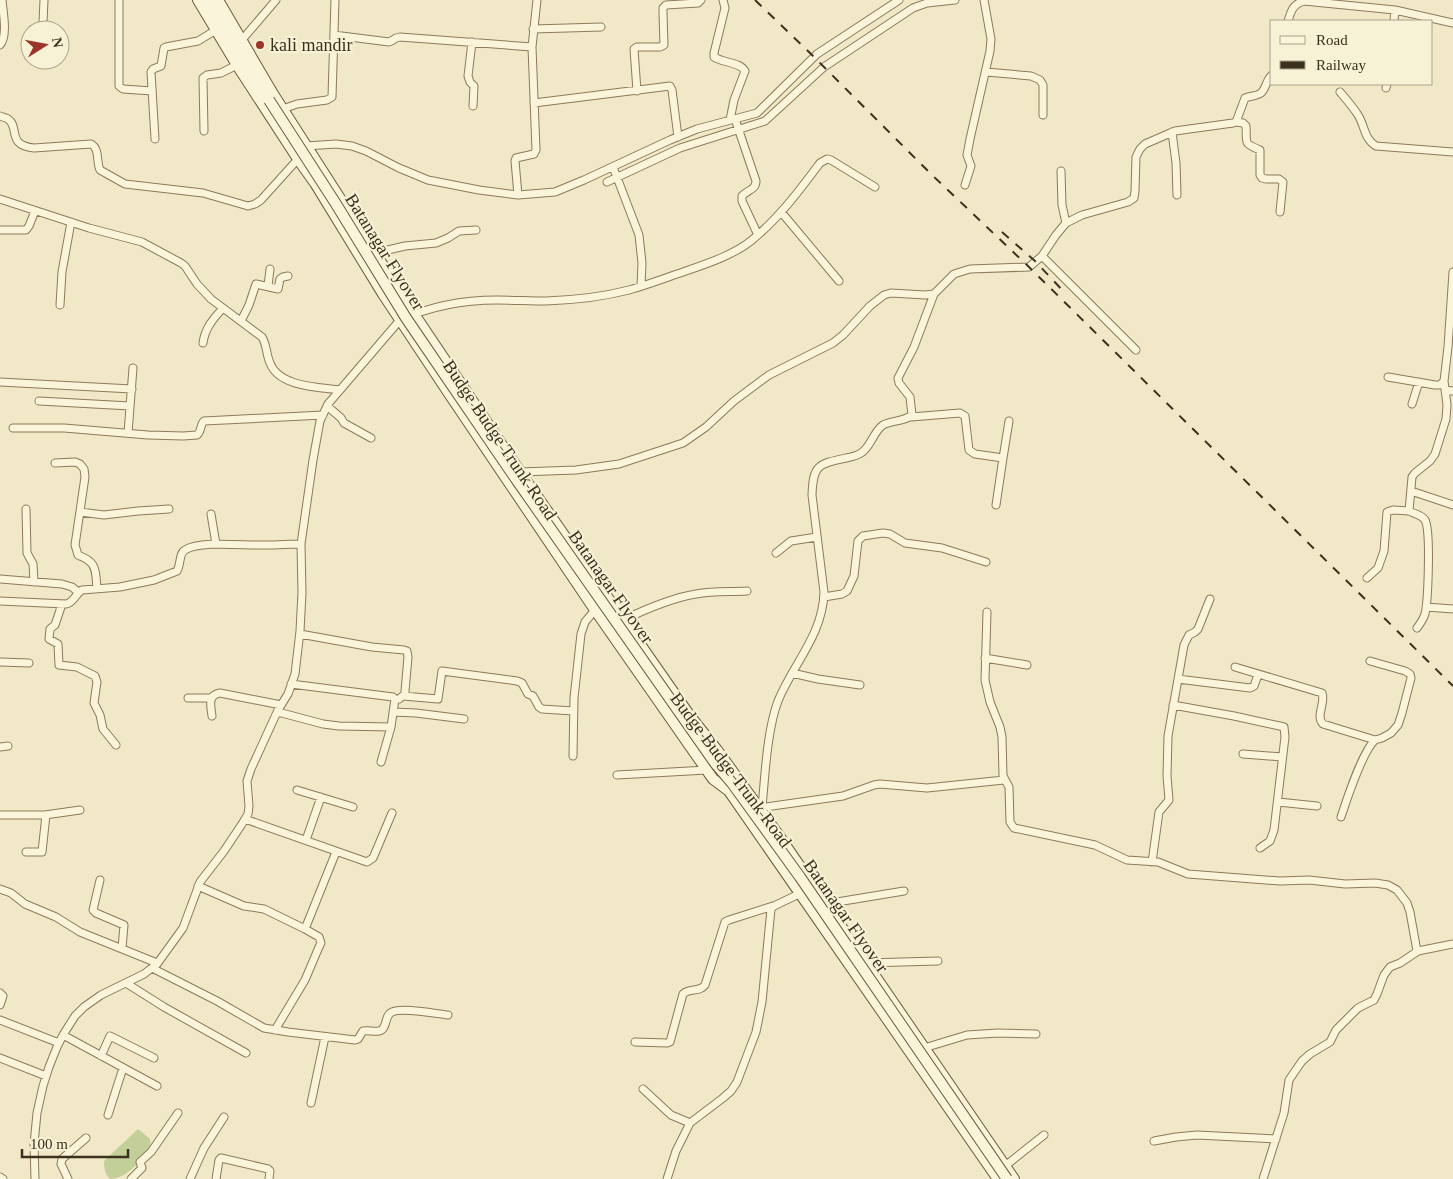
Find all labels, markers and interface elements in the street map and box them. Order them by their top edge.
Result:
north arrow [20,20,70,70]
legend [1270,20,1433,85]
text: Road [1316,32,1348,48]
place label: kali mandir [270,35,352,55]
text: N [49,36,66,49]
marker: kali mandir [254,39,266,51]
text: Railway [1316,57,1366,73]
street label: Batanagar Flyover [341,190,429,314]
street label: Budge Budge Trunk Road [439,356,561,524]
street label: Batanagar Flyover [565,527,657,647]
street label: Budge Budge Trunk Road [666,689,796,851]
street label: Batanagar Flyover [800,856,892,976]
scale bar [22,1126,129,1158]
text: 100 m [30,1136,68,1152]

